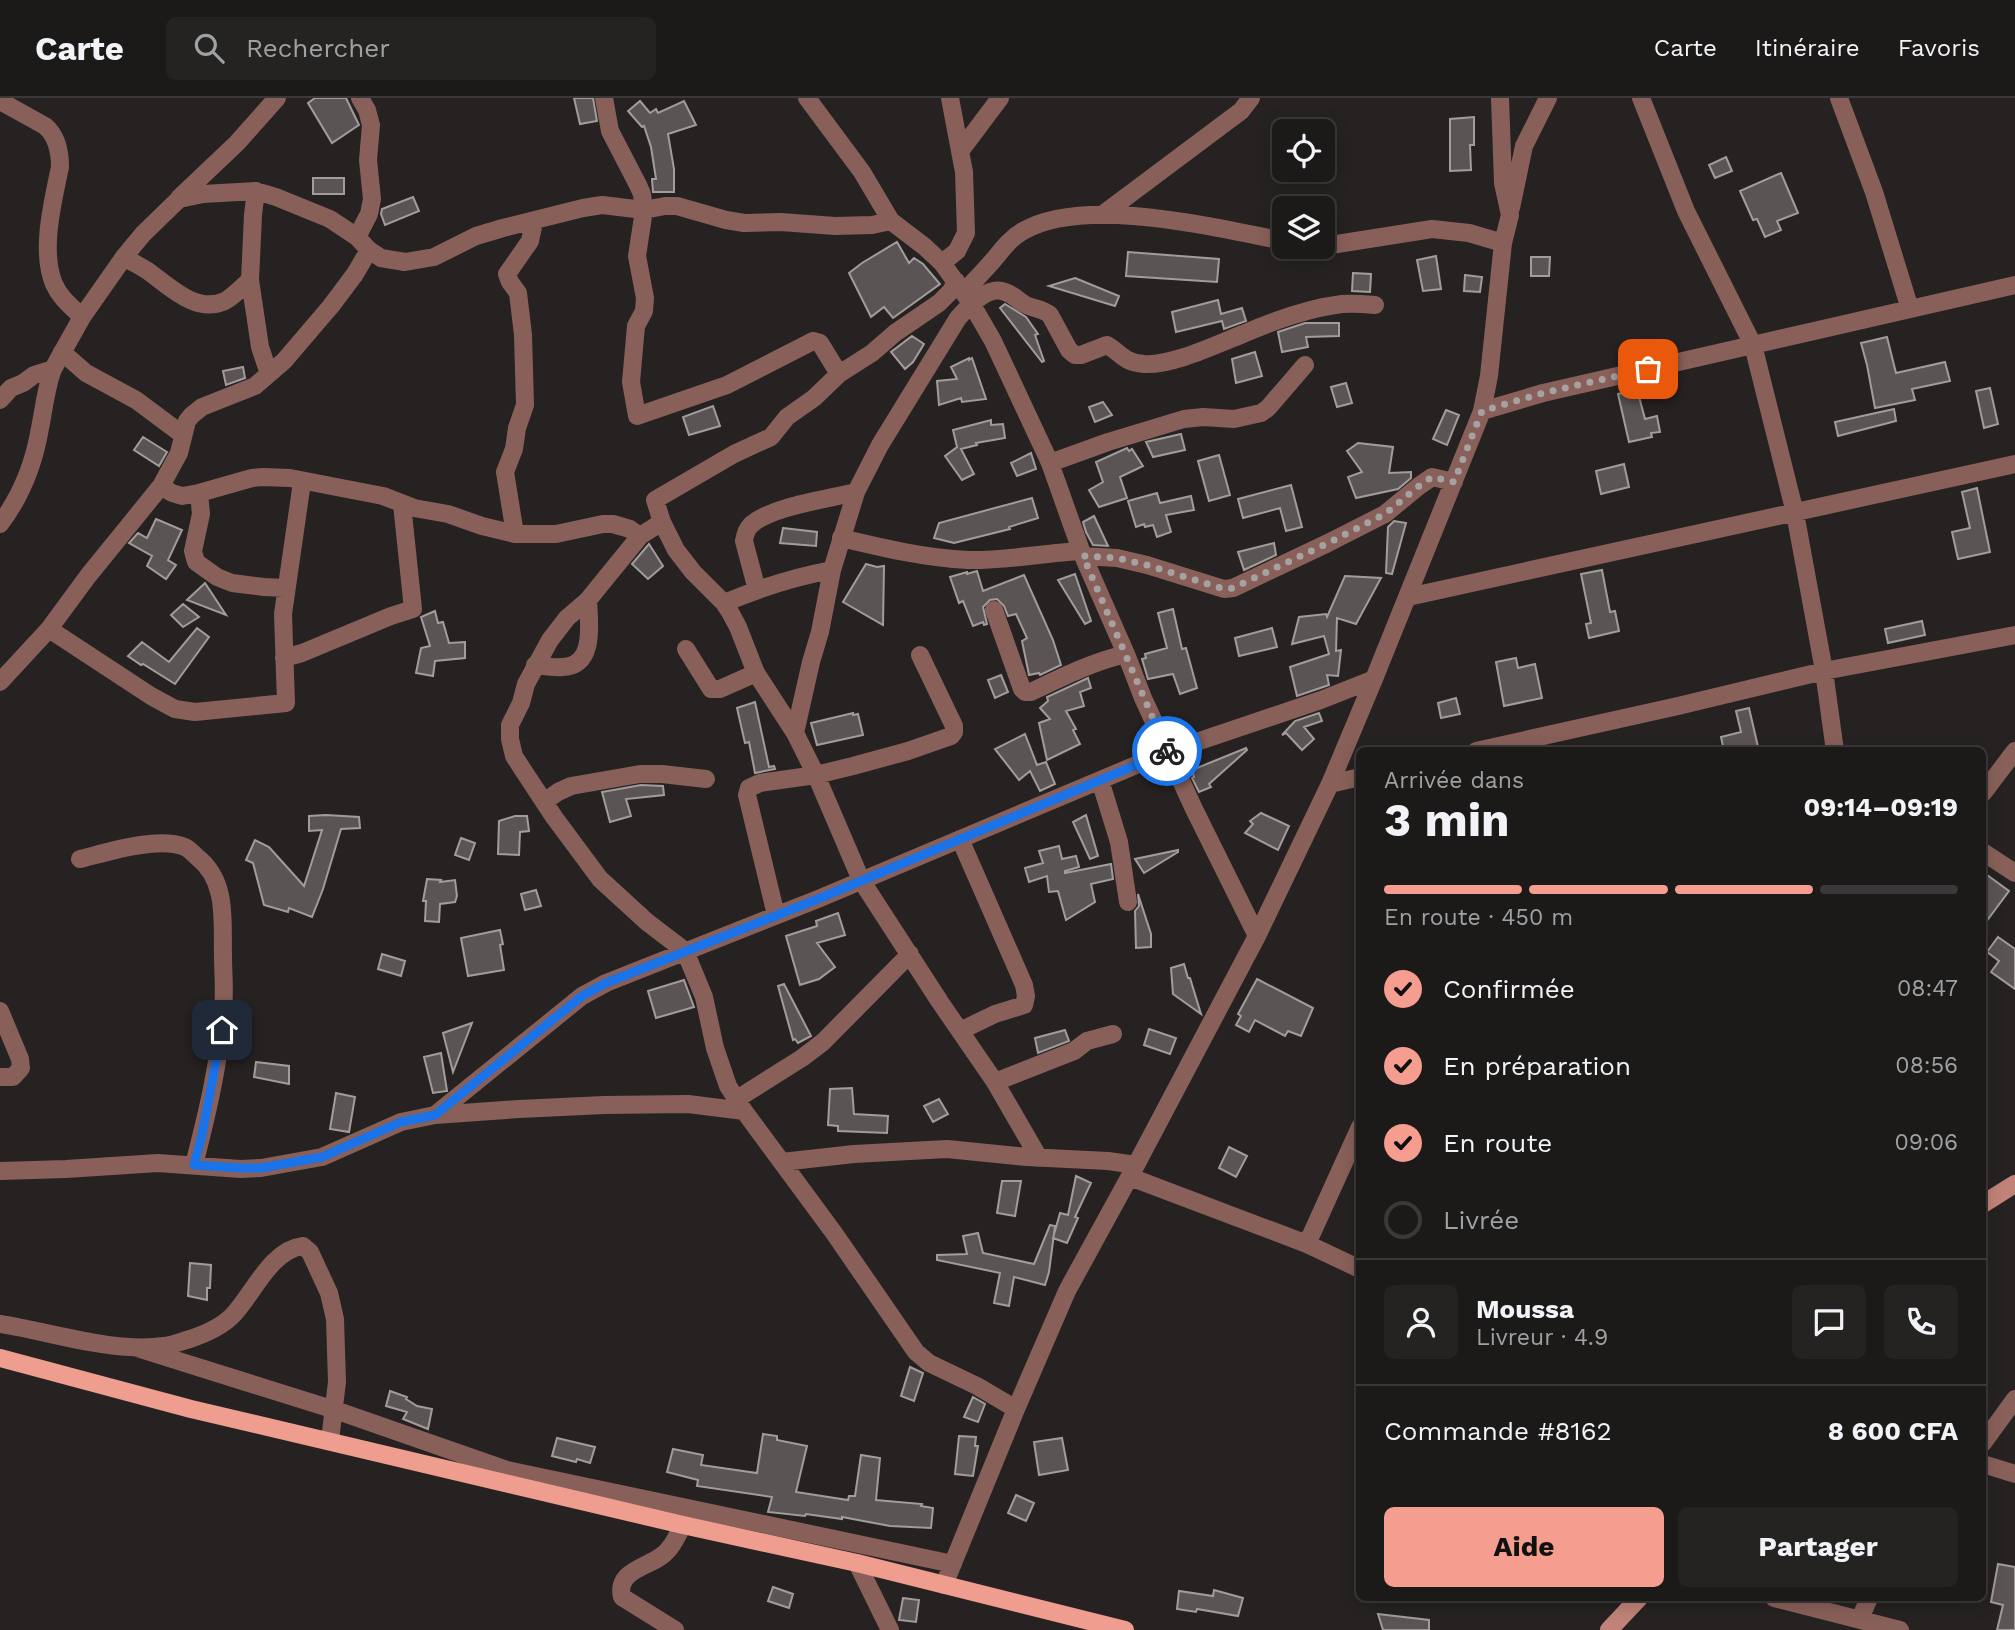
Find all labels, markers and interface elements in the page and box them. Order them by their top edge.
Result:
search box [166,17,656,80]
text: Carte [35,29,124,68]
icon: search [190,29,228,67]
text: Rechercher [246,33,390,63]
text: Carte [1654,34,1717,62]
text: Itinéraire [1755,34,1860,62]
text: Favoris [1898,34,1980,62]
map controls [1272,119,1335,259]
button: locate [1272,119,1335,182]
button: layers [1272,196,1335,259]
pin [1618,339,1678,399]
icon: bag [1629,350,1667,388]
courier [1132,716,1202,786]
icon: bike [1148,732,1186,770]
text: Arrivée dans [1384,767,1524,794]
text: 09:14–09:19 [1804,792,1958,822]
text: 3 min [1384,793,1510,847]
text: En route · 450 m [1384,904,1573,931]
icon: check [1384,970,1422,1008]
text: Confirmée [1443,974,1575,1004]
text: 08:47 [1897,975,1958,1002]
pin [192,1000,252,1060]
icon: home [203,1011,241,1049]
icon: check [1384,1047,1422,1085]
text: En préparation [1443,1051,1631,1081]
text: 08:56 [1895,1052,1958,1079]
icon: check [1384,1124,1422,1162]
text: En route [1443,1128,1552,1158]
text: 09:06 [1894,1129,1958,1156]
text: Livrée [1443,1205,1519,1235]
button: person [1384,1285,1458,1359]
button: chat [1792,1285,1866,1359]
button: phone [1884,1285,1958,1359]
text: Moussa [1476,1294,1574,1324]
text: Livreur · 4.9 [1476,1324,1608,1351]
text: Commande #8162 [1384,1416,1612,1446]
text: 8 600 CFA [1828,1416,1958,1446]
button: Aide [1384,1507,1664,1587]
button: Partager [1678,1507,1958,1587]

